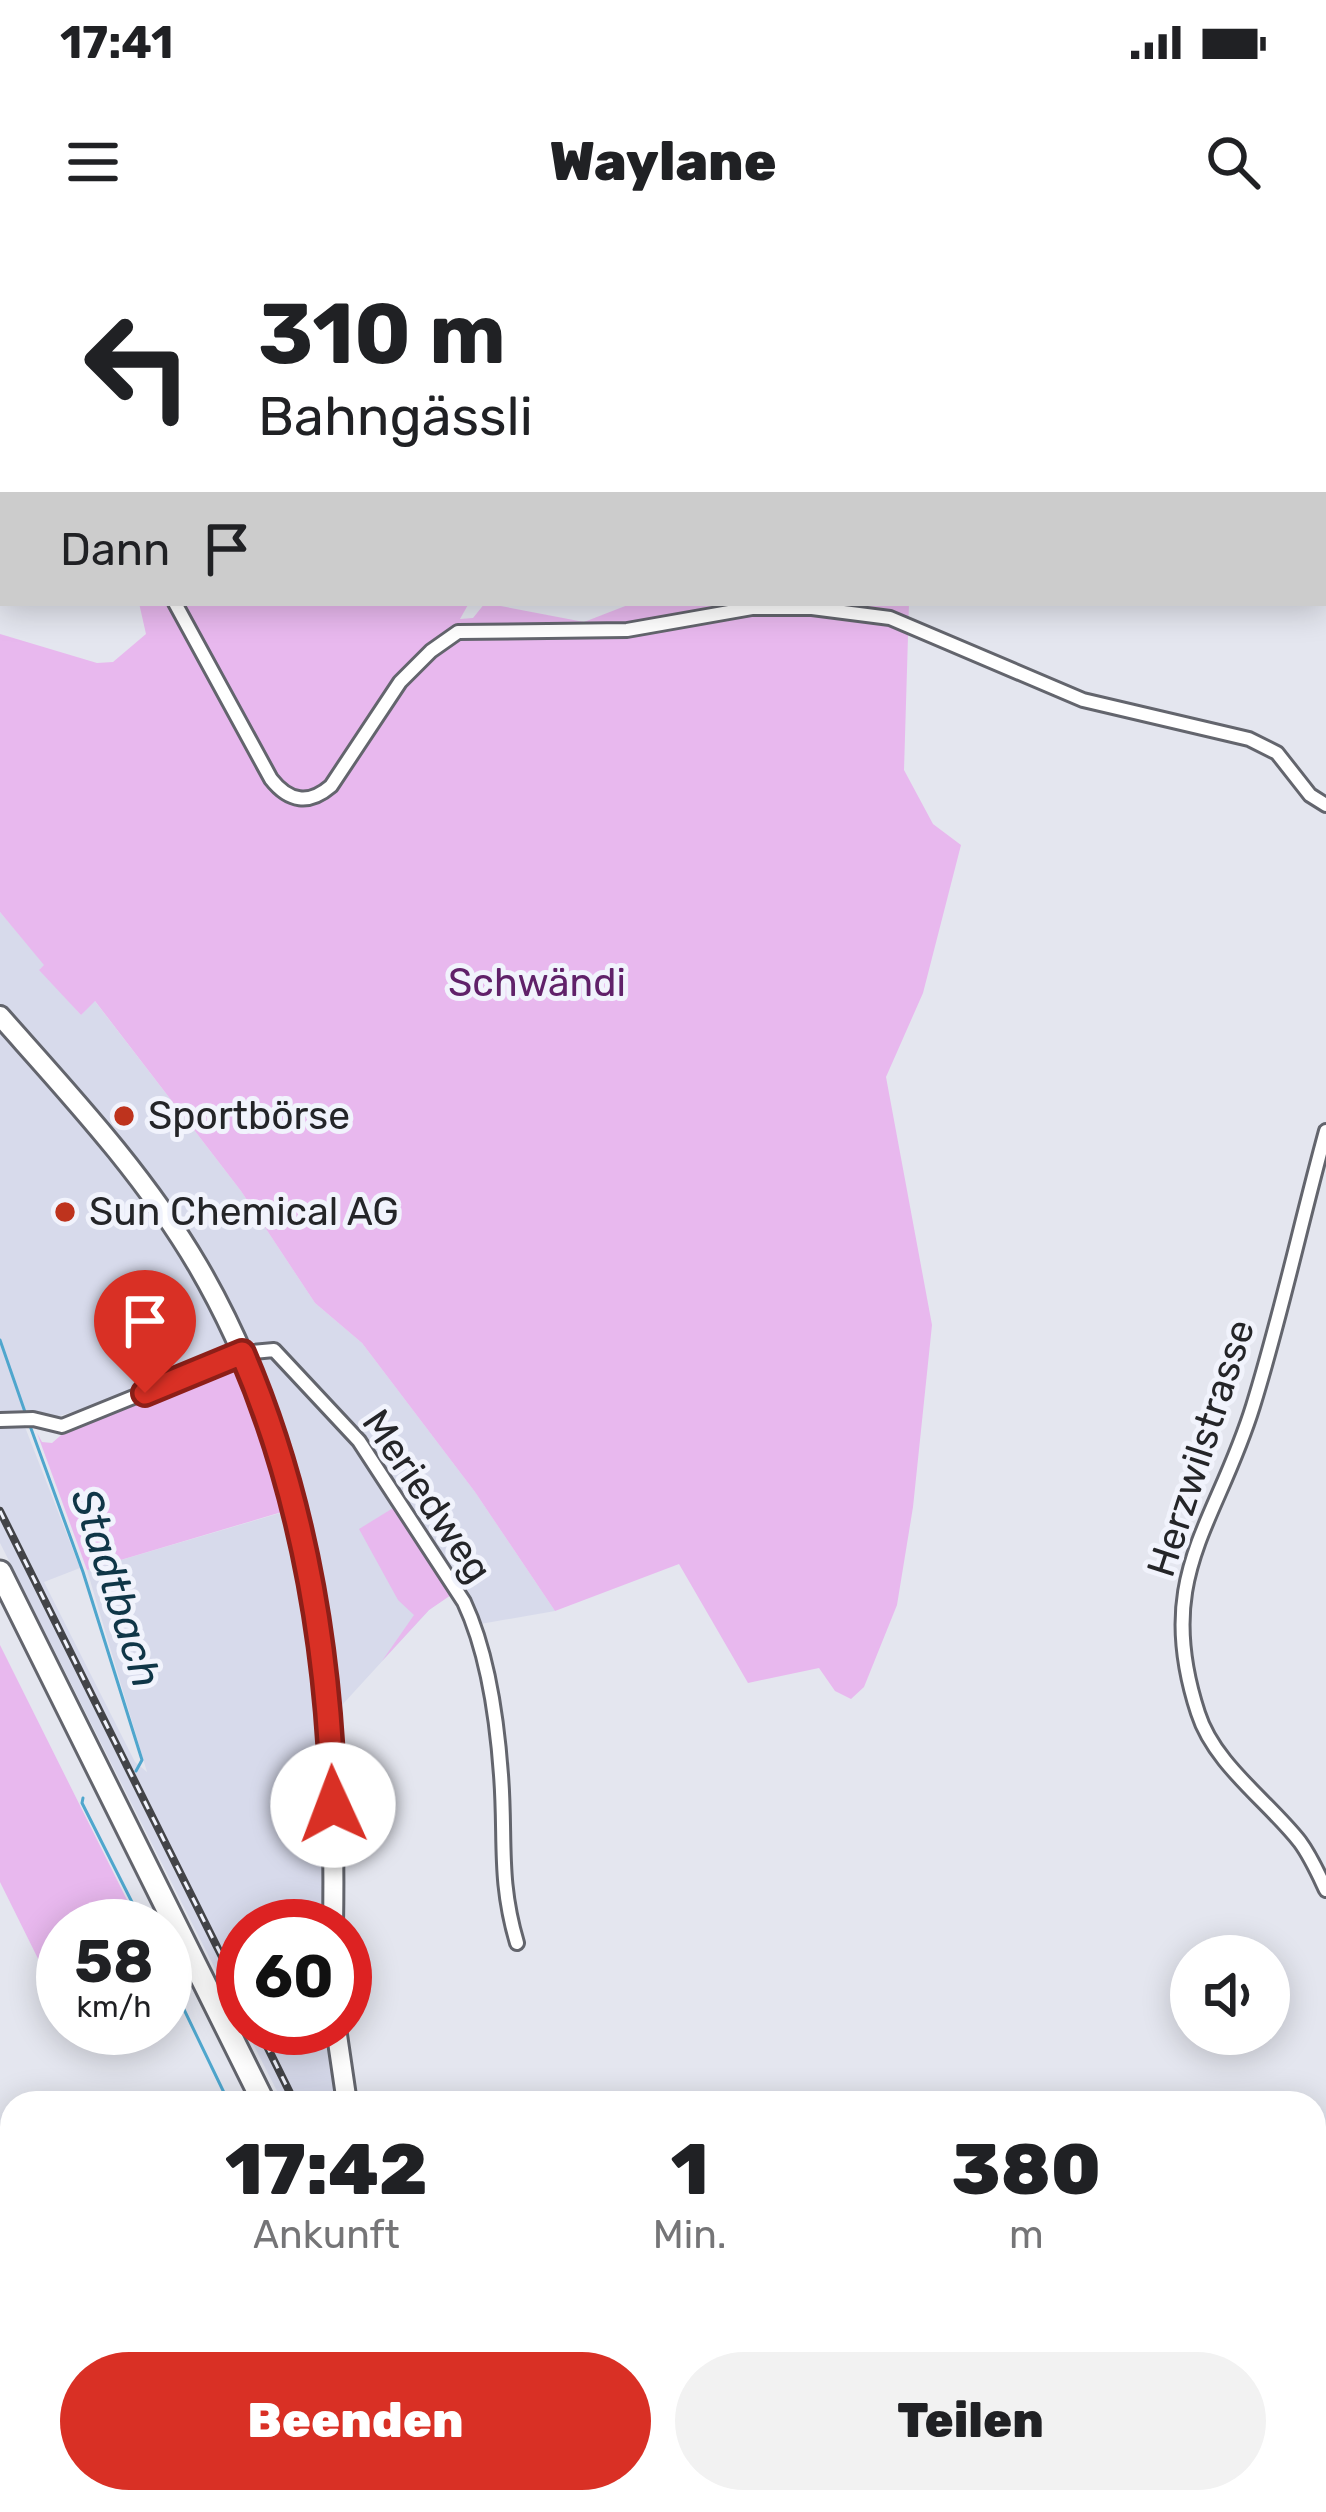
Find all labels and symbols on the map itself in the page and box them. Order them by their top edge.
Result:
park label: Schwändi [448,960,626,1006]
place label: Sportbörse [148,1093,350,1139]
marker: Sportbörse [111,1103,137,1129]
place label: Sun Chemical AG [89,1189,399,1235]
marker: Sun Chemical AG [52,1199,78,1225]
pin [94,1270,196,1393]
street label: Herzwilstrasse [1138,1314,1264,1582]
street label: Meriedweg [353,1401,501,1591]
water label: Stadtbach [60,1482,172,1694]
position arrow [270,1742,396,1868]
speed limit sign: 60 [216,1899,372,2055]

